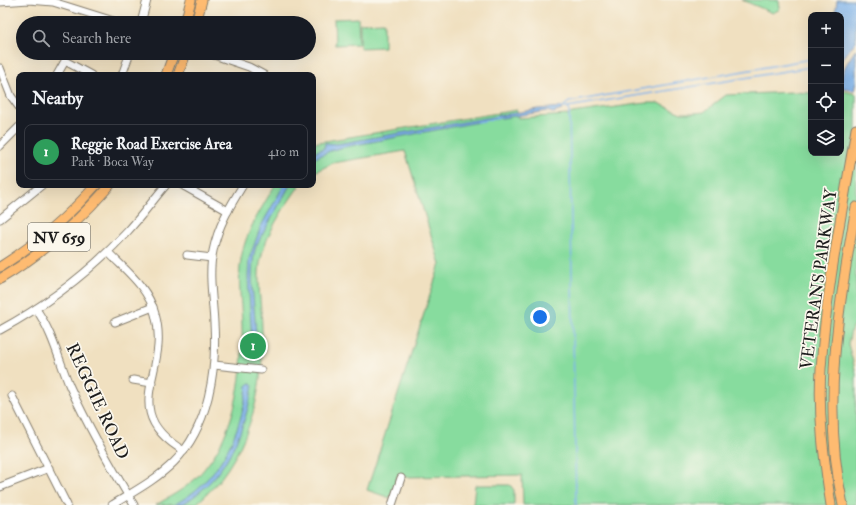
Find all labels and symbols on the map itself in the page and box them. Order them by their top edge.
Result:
street label: VETERANS PARKWAY [795,187,842,371]
road number: NV 659 [28,223,90,251]
your location [530,307,550,327]
pin: 1 [240,331,266,361]
street label: REGGIE ROAD [61,340,134,463]

